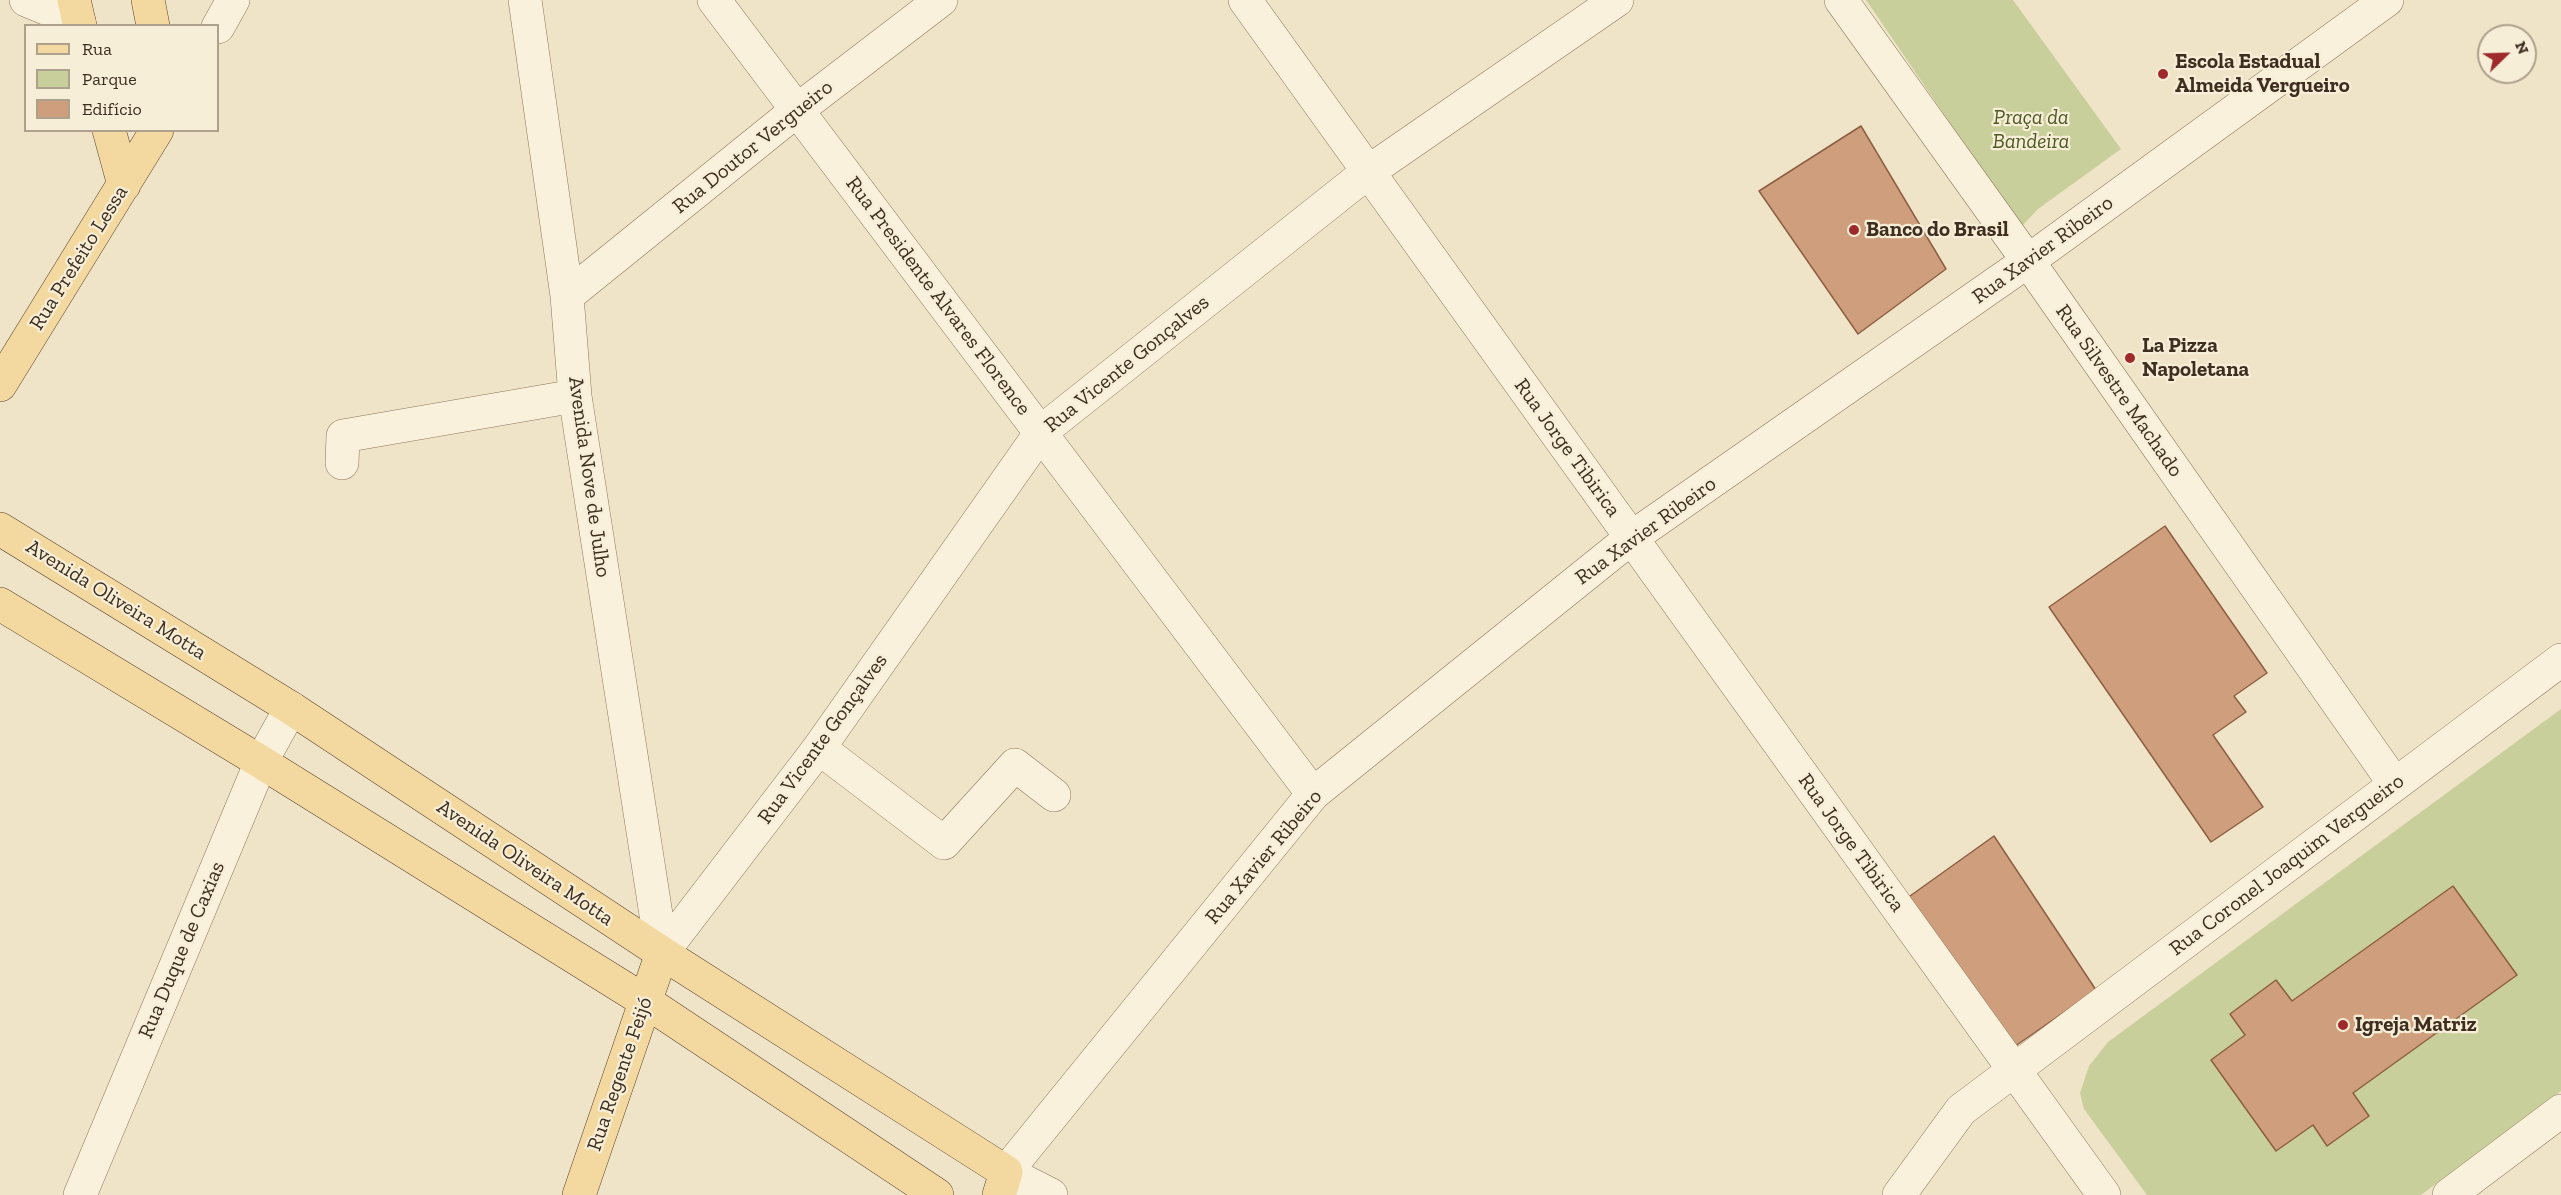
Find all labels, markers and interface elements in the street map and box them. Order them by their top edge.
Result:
legend [24,24,219,132]
north arrow [2477,24,2537,84]
text: Rua [82,38,112,60]
text: N [2511,38,2533,57]
place label: Escola Estadual Almeida Vergueiro [2175,49,2350,99]
marker: Escola Estadual Almeida Vergueiro [2156,67,2170,81]
text: Parque [82,68,137,90]
street label: Rua Doutor Vergueiro [668,75,838,219]
text: Edifício [82,98,142,120]
park label: Praça da Bandeira [1993,105,2069,155]
street label: Rua Presidente Alvares Florence [840,172,1036,420]
street label: Rua Prefeito Lessa [24,181,134,335]
street label: Rua Xavier Ribeiro [1968,190,2118,310]
place label: Banco do Brasil [1866,217,2009,243]
marker: Banco do Brasil [1847,223,1861,237]
street label: Rua Vicente Gonçalves [1040,290,1214,438]
street label: Rua Silvestre Machado [2050,300,2188,482]
place label: La Pizza Napoletana [2142,333,2249,383]
marker: La Pizza Napoletana [2123,351,2137,365]
street label: Rua Jorge Tibirica [1508,374,1626,522]
street label: Avenida Nove de Julho [562,375,616,579]
street label: Rua Xavier Ribeiro [1571,471,1721,591]
street label: Avenida Oliveira Motta [21,534,211,666]
street label: Rua Vicente Gonçalves [753,649,893,829]
street label: Rua Jorge Tibirica [1792,769,1910,917]
street label: Rua Coronel Joaquim Vergueiro [2165,769,2409,961]
street label: Rua Xavier Ribeiro [1200,785,1328,929]
street label: Avenida Oliveira Motta [432,794,618,932]
street label: Rua Duque de Caxias [133,858,231,1042]
street label: Rua Regente Feijó [582,994,658,1154]
place label: Igreja Matriz [2355,1012,2477,1038]
marker: Igreja Matriz [2336,1018,2350,1032]

